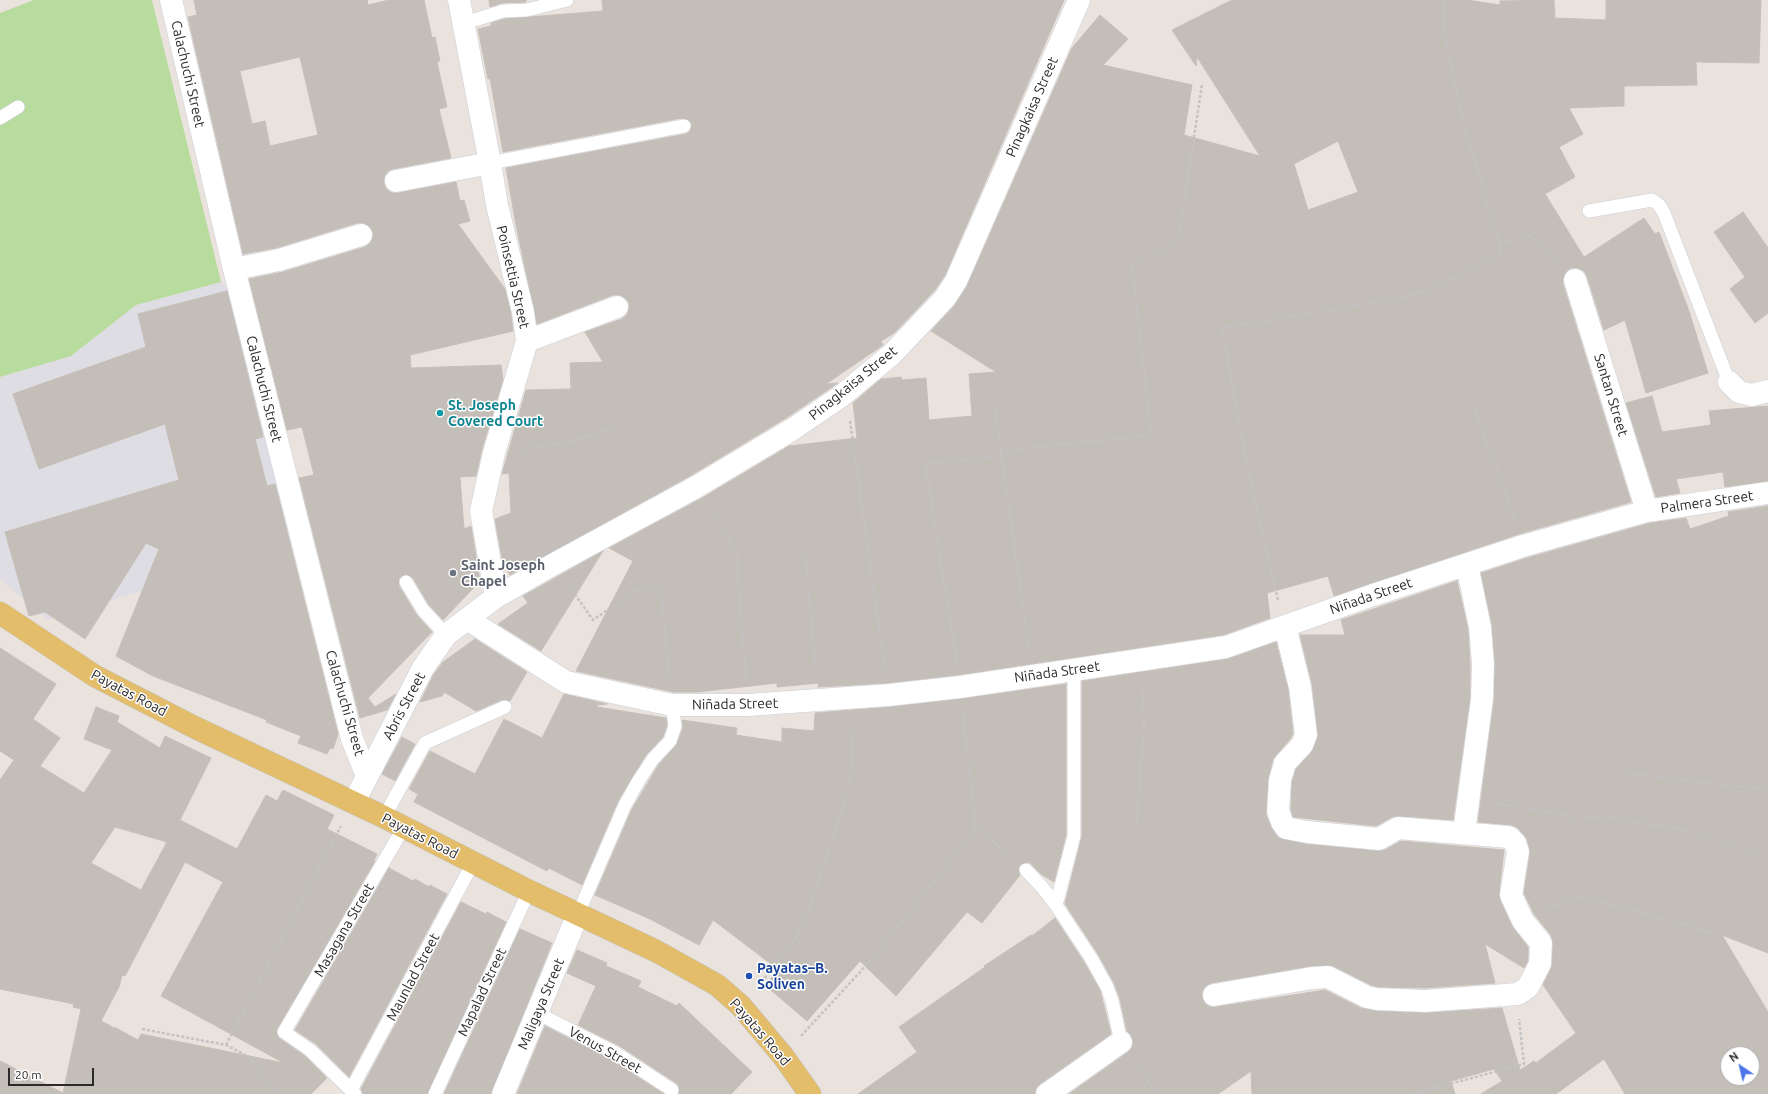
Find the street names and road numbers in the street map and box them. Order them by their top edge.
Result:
street label: Calachuchi Street [168,19,208,129]
street label: Pinagkaisa Street [1002,54,1062,160]
street label: Poinsettia Street [493,224,533,330]
street label: Calachuchi Street [243,334,285,444]
street label: Pinagkaisa Street [806,342,900,424]
street label: Santan Street [1590,352,1632,438]
street label: Palmera Street [1659,487,1755,517]
street label: Niñada Street [1327,574,1415,618]
street label: Calachuchi Street [322,648,368,758]
street label: Niñada Street [1013,658,1101,686]
street label: Payatas Road [88,666,170,720]
street label: Abris Street [379,669,429,743]
street label: Niñada Street [692,695,778,713]
street label: Payatas Road [379,810,461,862]
street label: Masagana Street [310,880,378,980]
street label: Maunlad Street [383,930,443,1024]
street label: Mapalad Street [454,945,510,1039]
street label: Maligaya Street [514,956,568,1052]
street label: Payatas Road [726,995,794,1069]
street label: Venus Street [566,1023,644,1077]

